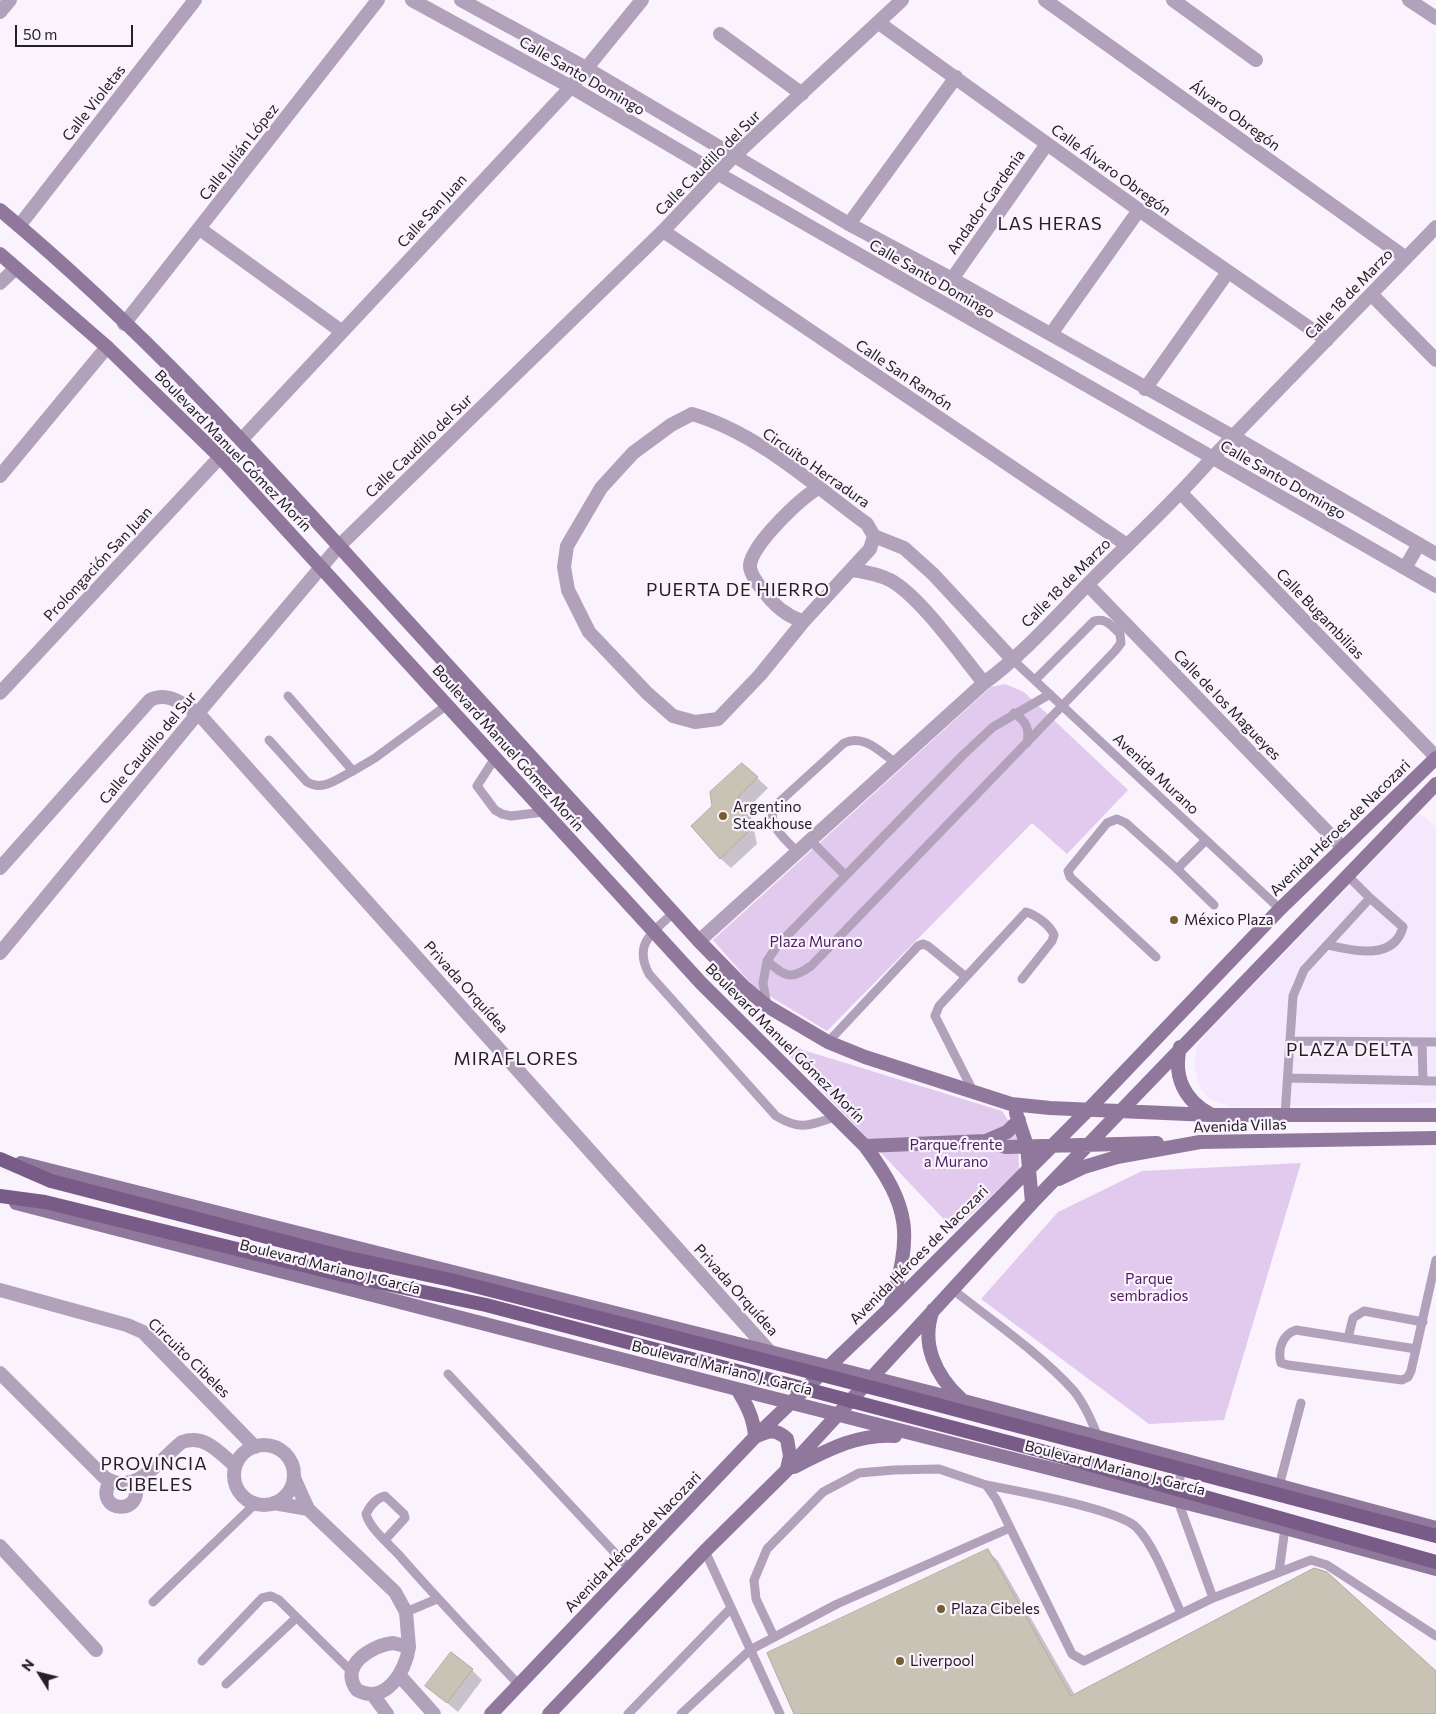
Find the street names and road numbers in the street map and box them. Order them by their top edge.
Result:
street label: Calle Santo Domingo [516,33,648,119]
street label: Calle Violetas [59,61,129,145]
street label: Álvaro Obregón [1186,77,1284,155]
street label: Calle Julián López [196,100,282,204]
street label: Calle Caudillo del Sur [652,107,764,219]
street label: Calle Álvaro Obregón [1047,120,1175,220]
street label: Andador Gardenia [943,146,1029,258]
street label: Calle San Juan [393,171,471,251]
street label: Calle Santo Domingo [866,236,998,322]
street label: Calle 18 de Marzo [1301,245,1397,343]
street label: Calle San Ramón [852,336,956,414]
street label: Boulevard Manuel Gómez Morín [151,366,315,536]
street label: Calle Caudillo del Sur [362,390,476,502]
street label: Circuito Herradura [759,424,873,512]
street label: Calle Santo Domingo [1217,437,1349,523]
street label: Prolongación San Juan [40,503,156,625]
street label: Calle 18 de Marzo [1018,535,1114,631]
street label: Calle Bugambilias [1272,565,1368,663]
street label: Calle de los Magueyes [1170,646,1284,764]
street label: Boulevard Manuel Gómez Morín [428,661,588,835]
street label: Calle Caudillo del Sur [96,688,200,808]
street label: Avenida Murano [1109,730,1203,818]
street label: Avenida Héroes de Nacozari [1266,756,1414,900]
street label: Privada Orquídea [420,937,512,1037]
street label: Boulevard Manuel Gómez Morín [702,960,868,1126]
street label: Avenida Villas [1193,1115,1287,1137]
street label: Avenida Héroes de Nacozari [846,1182,992,1328]
street label: Boulevard Mariano J. García [238,1236,422,1298]
street label: Privada Orquídea [690,1240,782,1340]
street label: Circuito Cibeles [144,1314,234,1402]
street label: Boulevard Mariano J. García [630,1337,814,1399]
street label: Boulevard Mariano J. García [1023,1437,1207,1499]
street label: Avenida Héroes de Nacozari [561,1468,705,1616]

